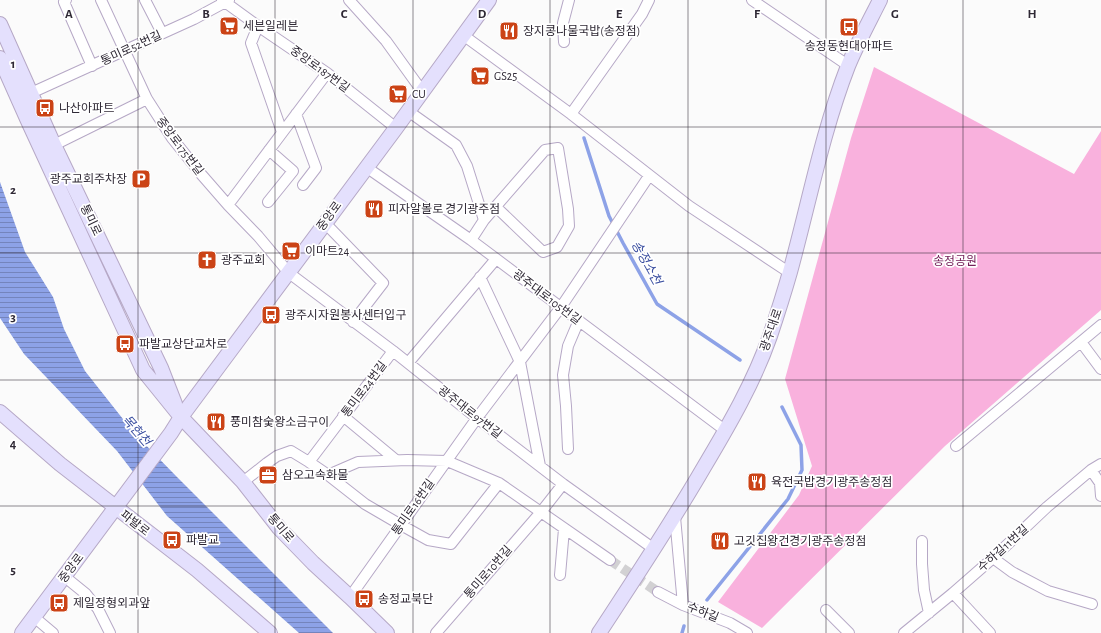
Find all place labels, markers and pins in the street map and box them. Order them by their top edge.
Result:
supermarket icon: 세븐일레븐 [218,15,240,37]
bus stop icon: 송정동현대아파트 [838,16,860,38]
place label: 세븐일레븐 [243,20,298,32]
restaurant icon: 장지콩나물국밥(송정점) [498,20,520,42]
place label: 장지콩나물국밥(송정점) [523,25,641,37]
place label: 송정동현대아파트 [805,39,893,52]
supermarket icon: GS25 [469,65,491,87]
place label: GS25 [494,70,517,82]
supermarket icon: CU [387,83,409,105]
place label: CU [412,88,426,100]
bus stop icon: 나산아파트 [34,97,56,119]
place label: 나산아파트 [59,102,114,114]
parking icon: 광주교회주차장 [130,168,152,190]
place label: 광주교회주차장 [50,173,127,185]
restaurant icon: 피자알볼로 경기광주점 [363,198,385,220]
place label: 피자알볼로 경기광주점 [388,203,500,215]
supermarket icon: 이마트24 [280,240,302,262]
place label: 이마트24 [305,245,350,257]
church icon: 광주교회 [196,249,218,271]
place label: 광주교회 [221,254,265,266]
bus stop icon: 광주시자원봉사센터입구 [260,304,282,326]
place label: 광주시자원봉사센터입구 [285,309,406,321]
bus stop icon: 파발교상단교차로 [114,333,136,355]
place label: 파발교상단교차로 [139,338,227,350]
restaurant icon: 풍미참숯왕소금구이 [205,411,227,433]
place label: 풍미참숯왕소금구이 [230,416,329,428]
office icon: 삼오고속화물 [257,464,279,486]
place label: 삼오고속화물 [282,469,348,481]
restaurant icon: 육전국밥경기광주송정점 [746,471,768,493]
place label: 육전국밥경기광주송정점 [771,476,892,488]
bus stop icon: 파발교 [161,529,183,551]
restaurant icon: 고깃집왕건경기광주송정점 [709,530,731,552]
place label: 파발교 [186,534,219,546]
place label: 고깃집왕건경기광주송정점 [734,535,866,547]
bus stop icon: 송정교북단 [353,588,375,610]
bus stop icon: 제일정형외과앞 [48,592,70,614]
place label: 송정교북단 [378,593,433,605]
place label: 제일정형외과앞 [73,597,150,609]

